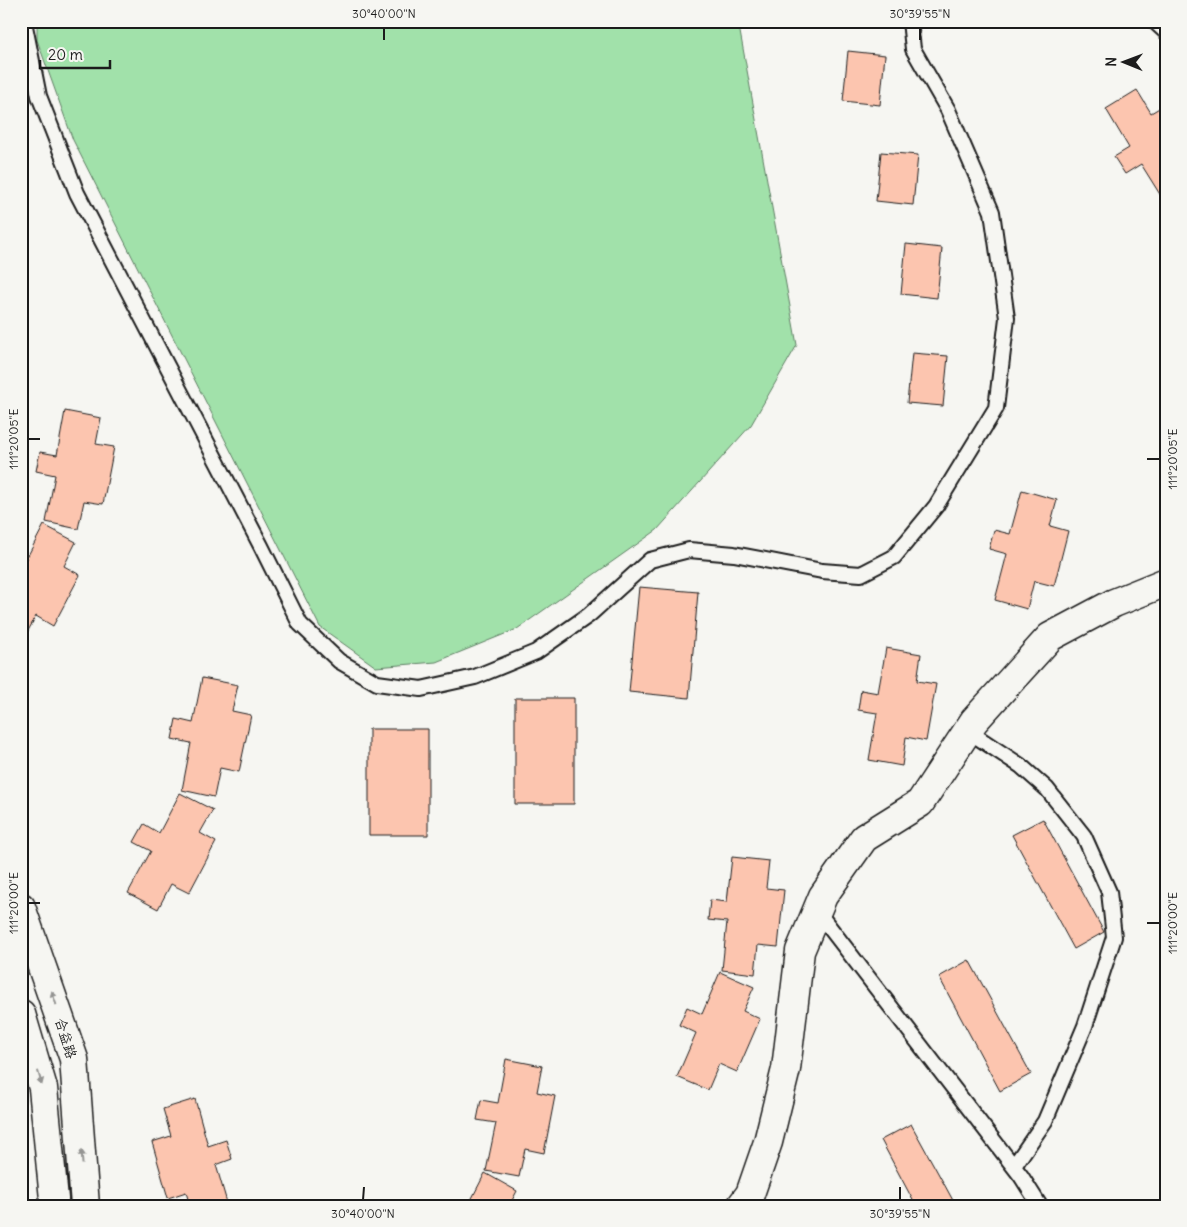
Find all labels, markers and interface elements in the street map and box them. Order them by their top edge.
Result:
text: 30°40'00"N [352,6,416,21]
text: 30°39'55"N [890,6,950,21]
scale bar [40,38,110,70]
north arrow [1100,38,1150,88]
text: 20 m [48,45,83,64]
text: N [1102,57,1120,67]
text: 111°20'05"E [6,408,21,470]
text: 111°20'05"E [1165,428,1180,490]
text: 111°20'00"E [6,872,21,934]
text: 111°20'00"E [1165,892,1180,954]
one-way arrow [49,991,57,1006]
street label: 合益路 [51,1015,81,1061]
one-way arrow [36,1071,44,1086]
one-way arrow [77,1149,85,1165]
text: 30°40'00"N [331,1206,395,1221]
text: 30°39'55"N [870,1206,930,1221]

